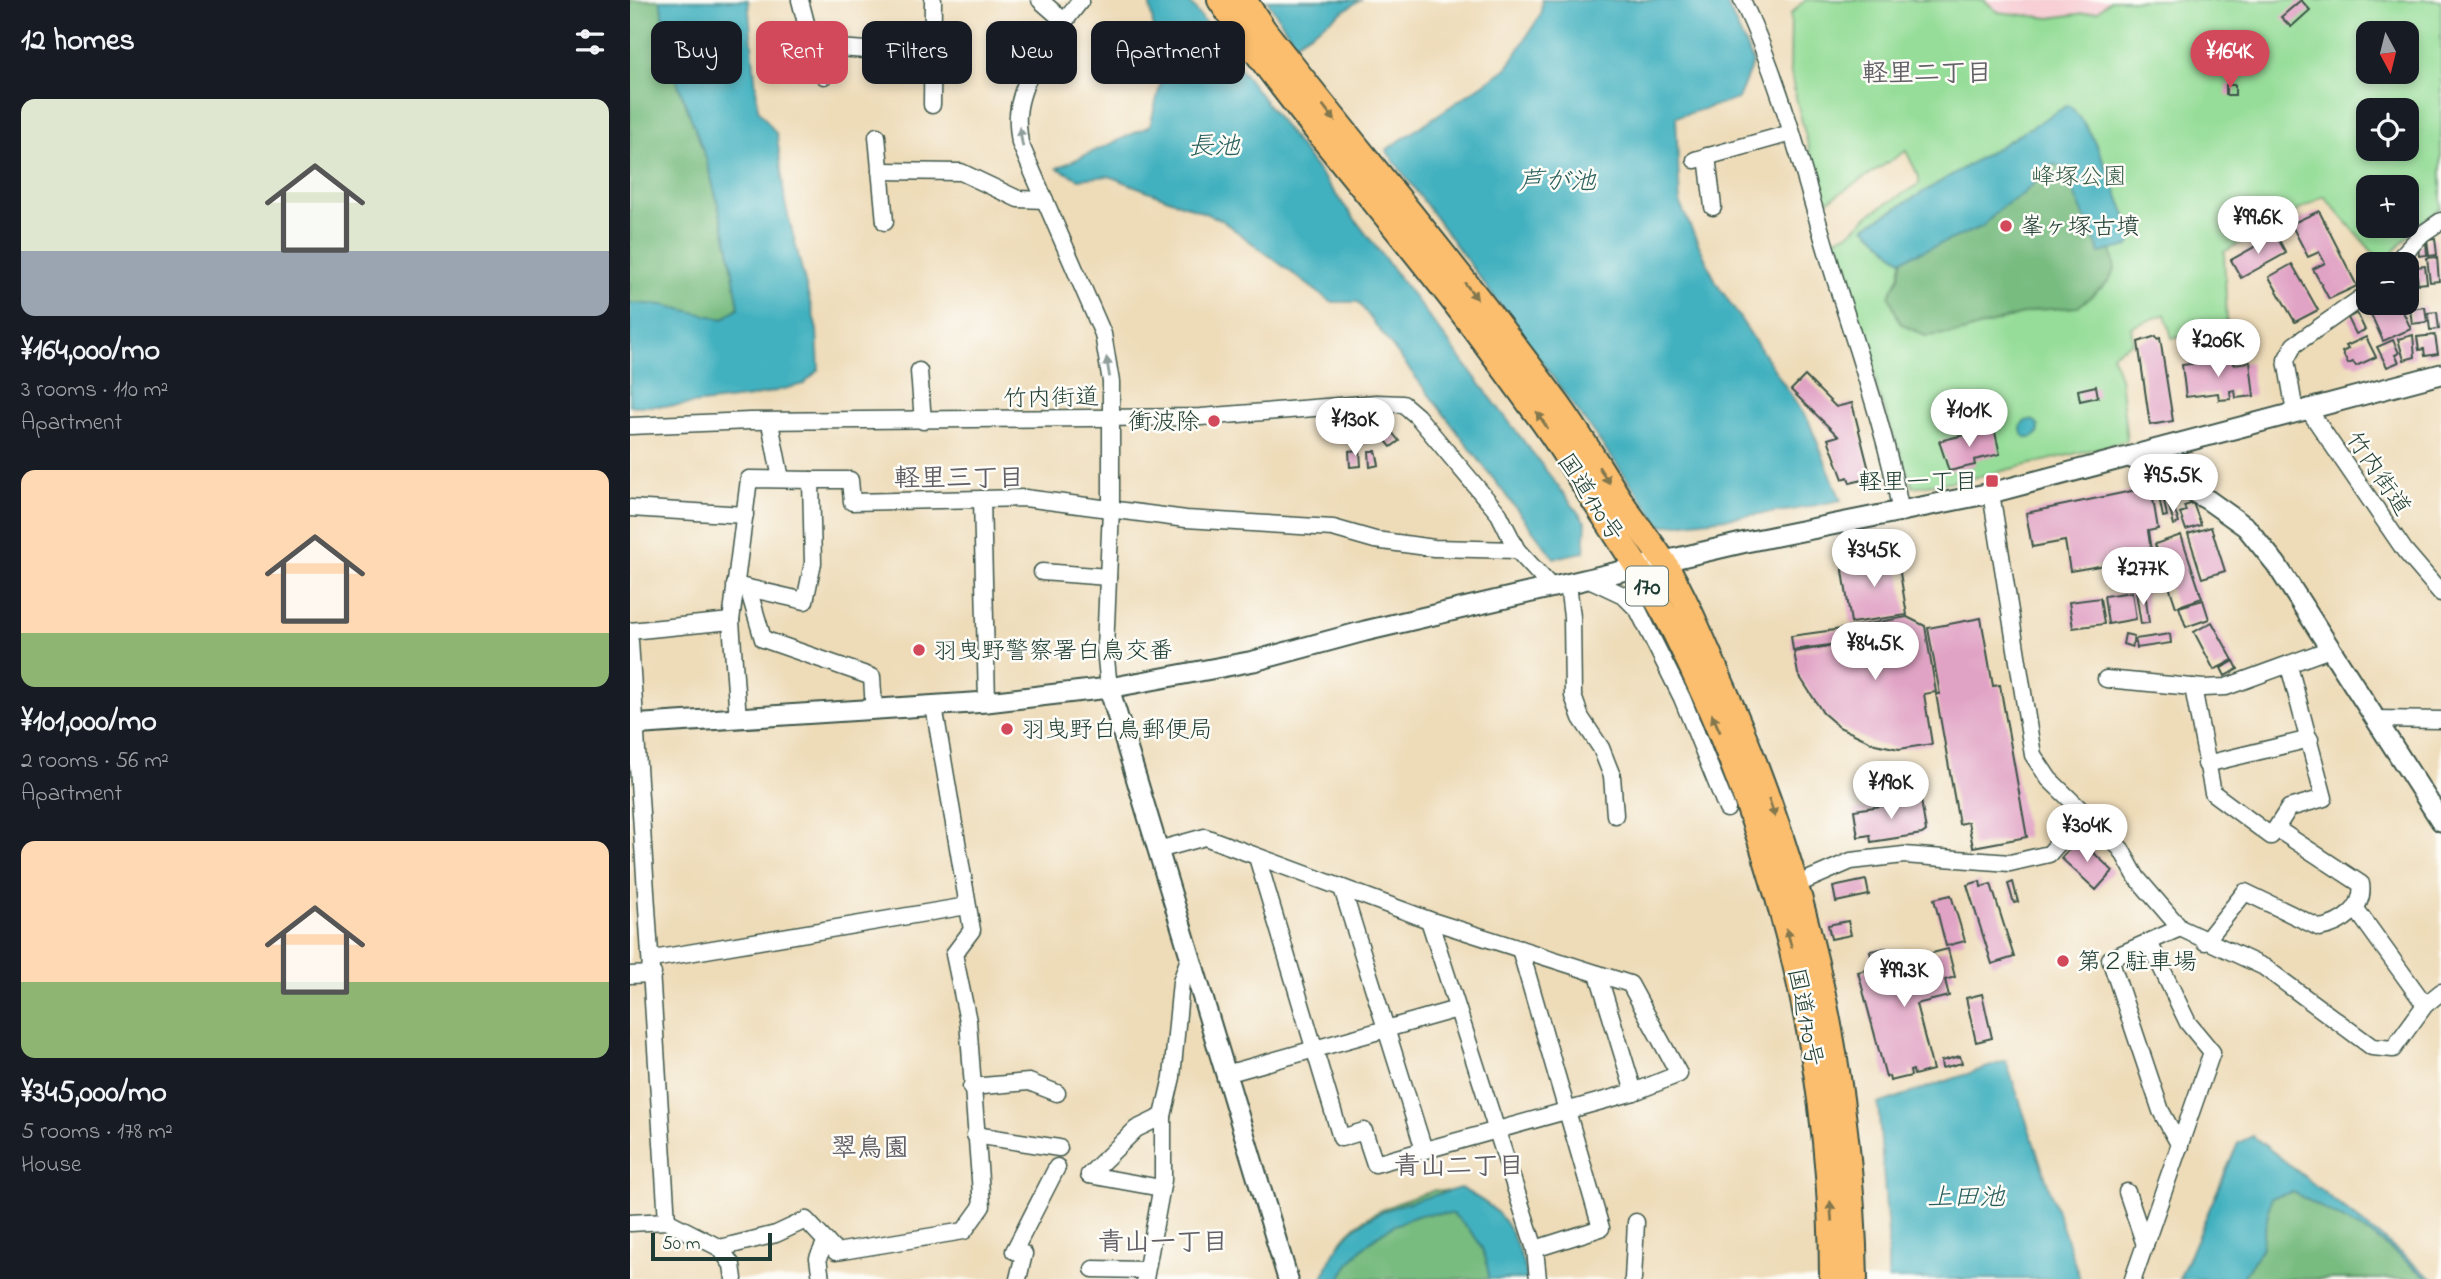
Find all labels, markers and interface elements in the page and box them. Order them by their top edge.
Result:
text: 12 homes [21,20,135,64]
chip: Buy [651,21,742,84]
chip: Rent [756,21,848,84]
chip: Filters [862,21,972,84]
chip: New [986,21,1077,84]
chip: Apartment [1091,21,1245,84]
north arrow [2356,21,2418,84]
map controls [2356,21,2419,315]
icon: filters [571,23,609,61]
pin: ¥164K [2181,31,2279,90]
text: ¥164K [2206,36,2254,69]
district label: 軽里二丁目 [1862,56,1992,94]
button: locate [2356,98,2419,161]
one-way arrow [1322,104,1337,122]
one-way arrow [1015,126,1026,148]
water label: 長池 [1188,129,1241,167]
icon: home [252,145,378,271]
park label: 峰塚公園 [2031,161,2127,196]
water label: 芦が池 [1518,164,1597,202]
button: + [2356,175,2419,238]
pin: ¥99.6K [2201,196,2315,256]
text: ¥99.6K [2234,202,2282,235]
place label: 峯ヶ塚古墳 [2020,211,2140,246]
marker: 峯ヶ塚古墳 [1998,218,2014,234]
button: − [2356,252,2419,315]
one-way arrow [1464,282,1478,300]
pin: ¥206K [2169,320,2267,379]
text: ¥206K [2192,325,2244,358]
text: ¥164,000/mo [21,330,160,374]
one-way arrow [1102,356,1113,378]
text: 3 rooms · 110 m² [21,374,168,407]
street label: 竹内街道 [1003,381,1099,418]
pin: ¥101K [1920,390,2018,449]
text: ¥101K [1947,395,1991,428]
pin: ¥130K [1306,398,1404,458]
text: ¥130K [1332,404,1378,437]
place label: 衝波除 [1128,406,1200,441]
text: Apartment [21,407,122,440]
one-way arrow [1535,411,1549,429]
marker: 衝波除 [1206,413,1222,429]
street label: 竹内街道 [2336,425,2418,524]
street label: 国道170号 [1547,447,1631,550]
pin: ¥95.5K [2116,454,2230,514]
text: ¥95.5K [2144,460,2202,493]
district label: 軽里三丁目 [894,461,1024,499]
one-way arrow [1597,466,1610,485]
place label: 軽里一丁目 [1858,466,1978,501]
marker: 軽里一丁目 [1984,473,2000,489]
icon: home [252,516,378,642]
pin: ¥345K [1825,530,1923,589]
text: ¥345K [1848,535,1900,568]
pin: ¥277K [2094,548,2192,607]
text: ¥277K [2118,553,2168,586]
road number: 170 [1626,566,1668,606]
pin: ¥84.5K [1818,622,1932,682]
text: ¥84.5K [1847,628,1903,661]
place label: 羽曳野警察署白鳥交番 [933,635,1173,670]
marker: 羽曳野警察署白鳥交番 [911,642,927,658]
text: ¥101,000/mo [21,701,157,745]
one-way arrow [1710,713,1722,733]
place label: 羽曳野白鳥郵便局 [1021,714,1213,749]
marker: 羽曳野白鳥郵便局 [999,721,1015,737]
text: 2 rooms · 56 m² [21,745,169,778]
pin: ¥190K [1842,762,1940,821]
text: ¥190K [1869,767,1913,800]
text: Apartment [21,778,122,811]
one-way arrow [1767,798,1778,819]
pin: ¥304K [2038,804,2136,864]
text: ¥304K [2062,810,2112,843]
icon: home [252,887,378,1013]
one-way arrow [1784,927,1794,948]
place label: 第２駐車場 [2077,946,2197,981]
pin: ¥99.3K [1847,950,1961,1009]
marker: 第２駐車場 [2055,953,2071,969]
text: ¥99.3K [1880,955,1928,988]
street label: 国道170号 [1777,965,1830,1070]
text: ¥345,000/mo [21,1072,167,1116]
text: 5 rooms · 178 m² [21,1116,173,1149]
district label: 翠鳥園 [831,1131,909,1169]
text: House [21,1149,81,1182]
district label: 青山二丁目 [1394,1149,1524,1187]
water label: 上田池 [1927,1180,2006,1218]
one-way arrow [1826,1200,1837,1222]
district label: 青山一丁目 [1098,1225,1228,1263]
scale bar [651,1230,772,1262]
text: 50 m [662,1231,701,1258]

